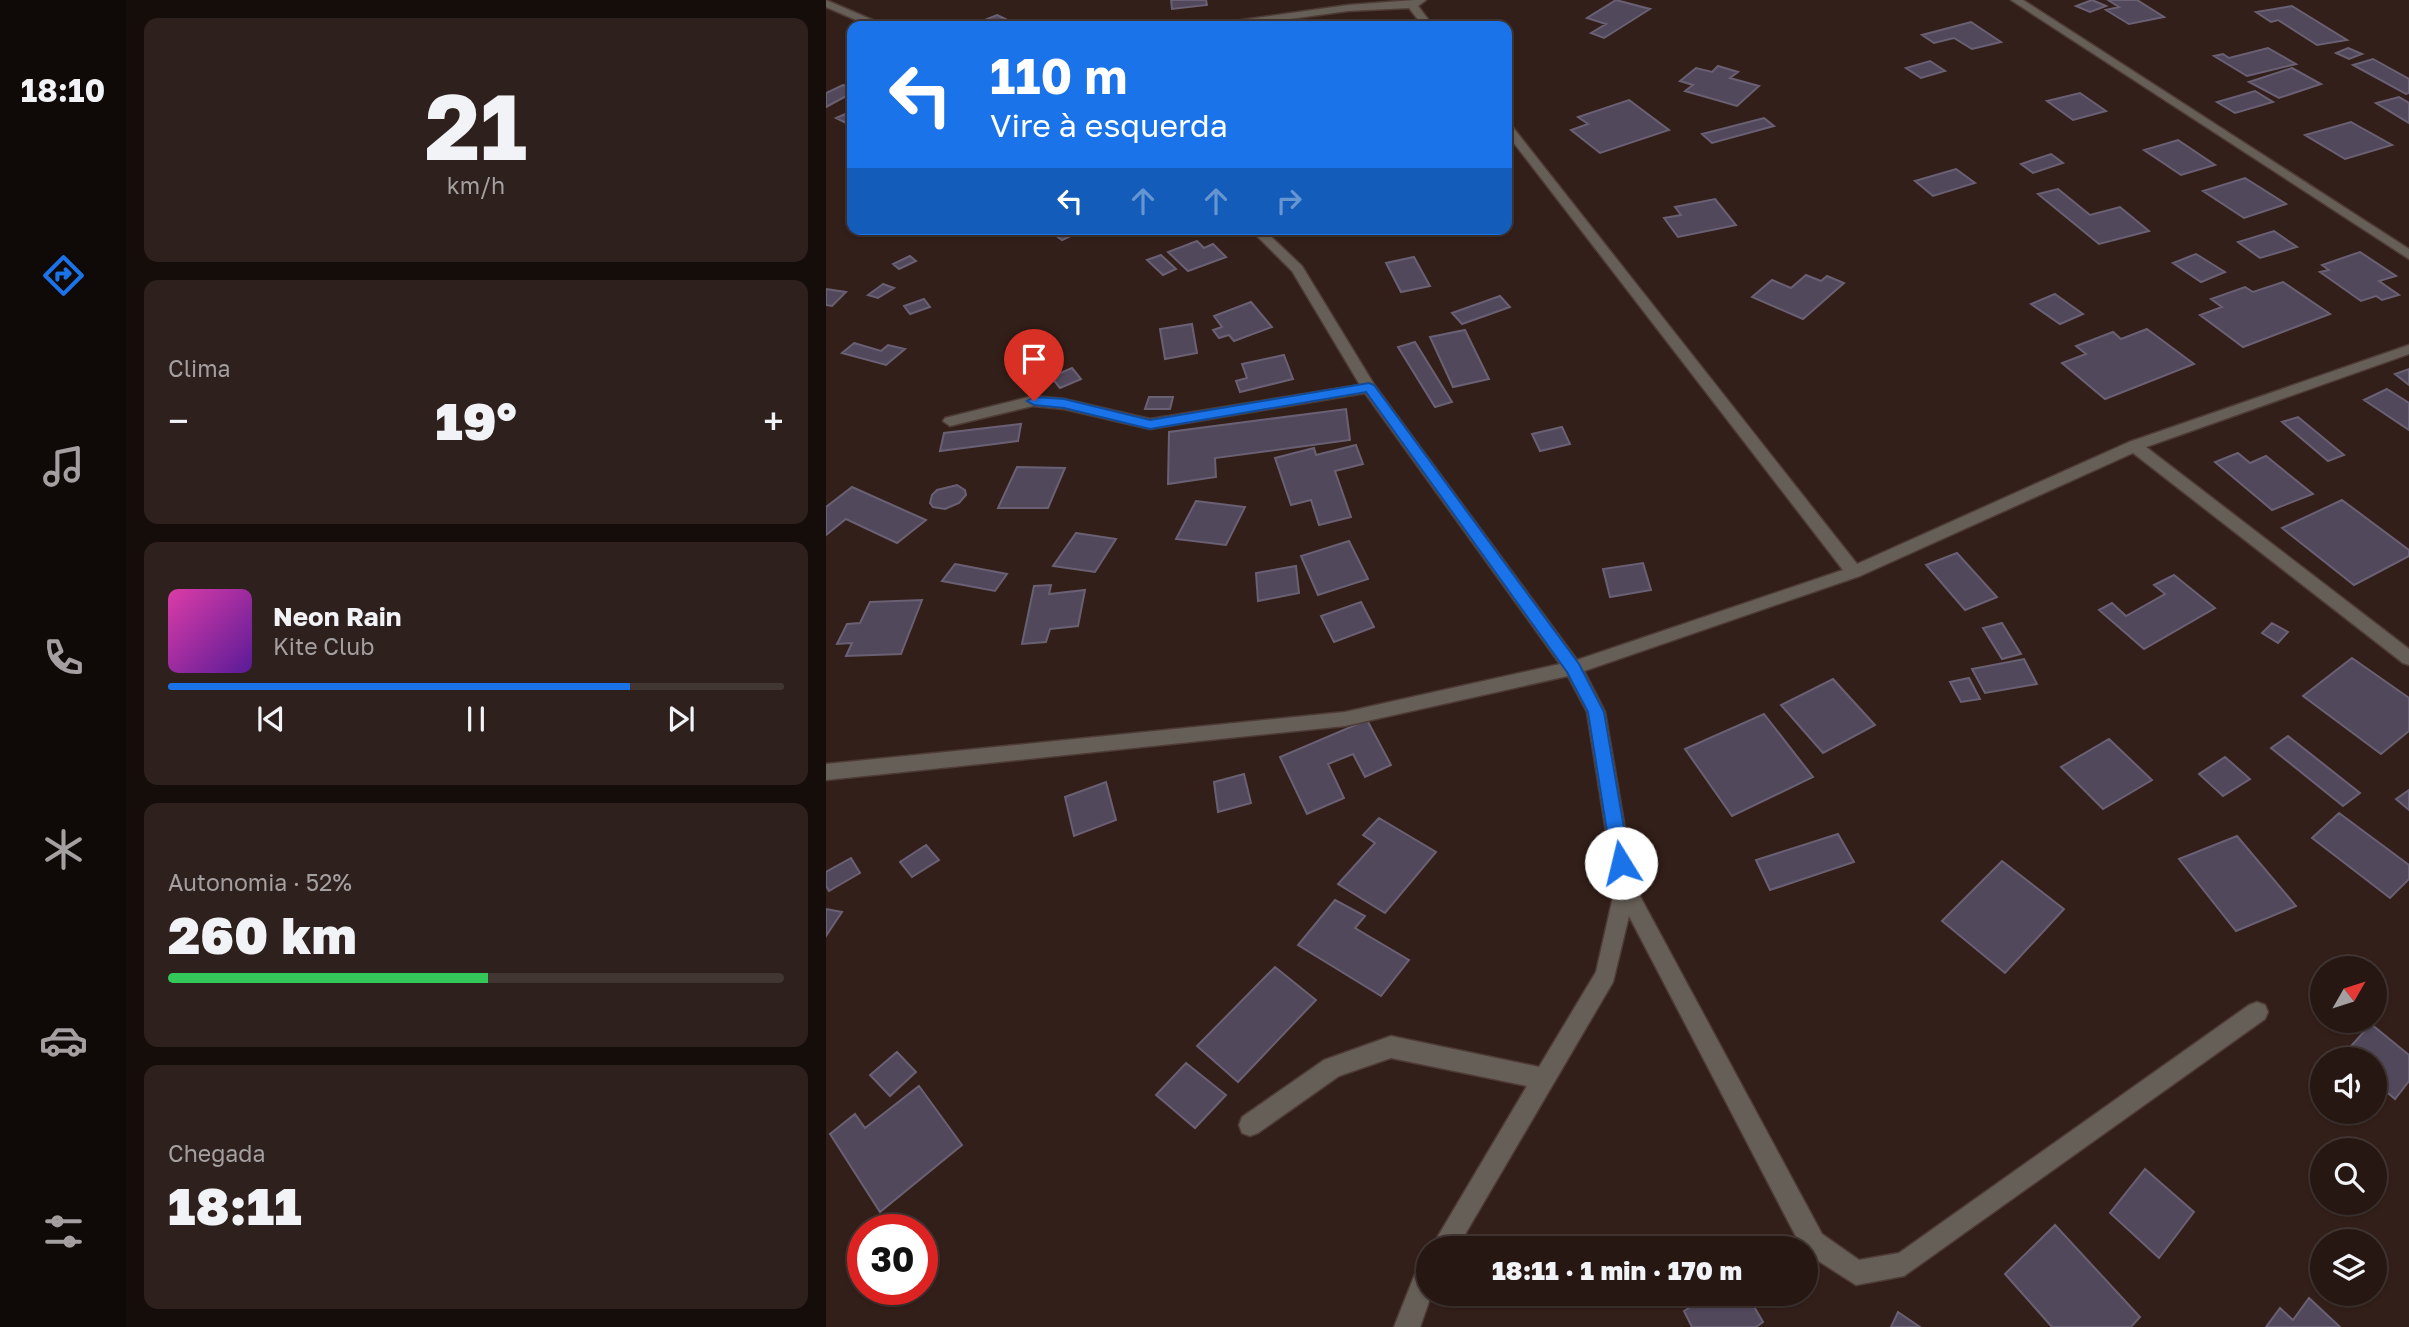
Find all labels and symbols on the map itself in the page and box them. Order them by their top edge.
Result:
pin [1004,329,1064,401]
position arrow [1584,826,1658,900]
north arrow [2310,956,2387,1032]
speed limit sign: 30 [847,1214,938,1305]

